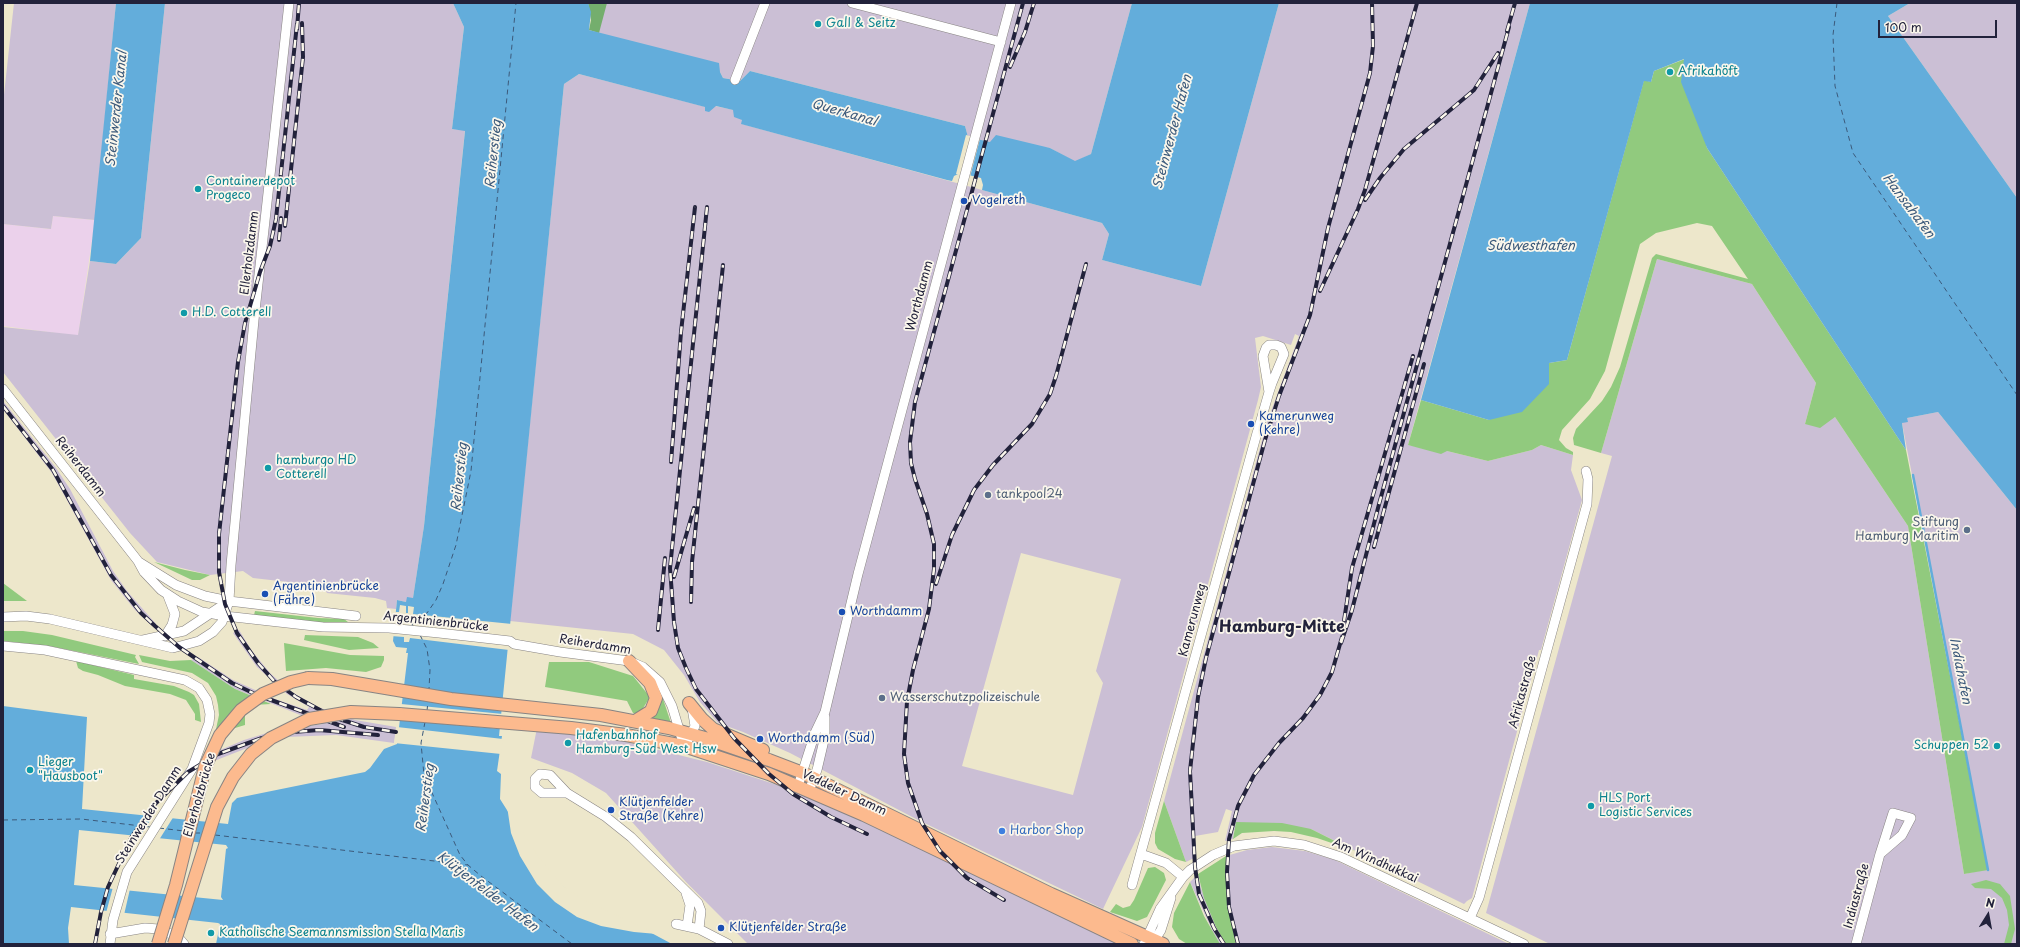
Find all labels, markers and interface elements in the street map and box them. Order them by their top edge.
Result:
scale bar [1880,12,1999,38]
place label: Gall & Seitz [826,17,896,31]
text: 100 m [1885,18,1922,36]
marker: Gall & Seitz [813,19,823,29]
water label: Steinwerder Kanal [103,51,131,167]
place label: Afrikahöft [1678,65,1738,79]
marker: Afrikahöft [1665,67,1675,77]
water label: Steinwerder Hafen [1150,73,1196,191]
water label: Querkanal [810,96,878,130]
water label: Reiherstieg [483,119,505,189]
water label: Hansahafen [1879,171,1937,241]
place label: Containerdepot Progeco [206,175,295,203]
marker: Containerdepot Progeco [193,184,203,194]
place label: Vogelreth [972,194,1026,208]
marker: Vogelreth [959,196,969,206]
street label: Ellerholzdamm [238,210,262,296]
water label: Südwesthafen [1487,238,1575,254]
street label: Worthdamm [904,259,936,333]
place label: H.D. Cotterell [192,306,271,320]
marker: H.D. Cotterell [179,308,189,318]
place label: Kamerunweg (Kehre) [1259,410,1334,438]
marker: Kamerunweg (Kehre) [1246,419,1256,429]
street label: Reiherdamm [52,434,108,500]
water label: Reiherstieg [449,442,471,512]
place label: hamburgo HD Cotterell [276,454,356,482]
marker: hamburgo HD Cotterell [263,463,273,473]
place label: tankpool24 [996,488,1063,502]
marker: tankpool24 [983,490,993,500]
place label: Stiftung Hamburg Maritim [1855,516,1959,544]
marker: Stiftung Hamburg Maritim [1962,525,1972,535]
place label: Argentinienbrücke (Fähre) [273,580,379,608]
street label: Kamerunweg [1176,582,1210,658]
marker: Argentinienbrücke (Fähre) [260,589,270,599]
place label: Worthdamm [850,605,922,619]
marker: Worthdamm [837,607,847,617]
street label: Argentinienbrücke [383,609,489,635]
district label: Hamburg-Mitte [1219,618,1345,638]
street label: Reiherdamm [558,632,632,658]
water label: Indiahafen [1946,637,1974,705]
street label: Afrikastraße [1506,654,1540,730]
place label: Wasserschutzpolizeischule [890,691,1040,705]
marker: Wasserschutzpolizeischule [877,693,887,703]
place label: Hafenbahnhof Hamburg-Süd West Hsw [576,729,716,757]
place label: Worthdamm (Süd) [768,732,875,746]
marker: Worthdamm (Süd) [755,734,765,744]
marker: Hafenbahnhof Hamburg-Süd West Hsw [563,738,573,748]
place label: Schuppen 52 [1914,739,1989,753]
marker: Schuppen 52 [1992,741,2002,751]
street label: Ellerholzbrücke [181,751,219,839]
place label: Lieger "Hausboot" [38,756,103,784]
street label: Steinwerder Damm [113,763,185,867]
water label: Reiherstieg [414,763,438,833]
marker: Lieger "Hausboot" [25,765,35,775]
street label: Veddeler Damm [799,767,889,819]
place label: HLS Port Logistic Services [1599,792,1692,820]
place label: Klütjenfelder Straße (Kehre) [619,796,704,824]
marker: HLS Port Logistic Services [1586,801,1596,811]
marker: Klütjenfelder Straße (Kehre) [606,805,616,815]
place label: Harbor Shop [1010,824,1084,838]
marker: Harbor Shop [997,826,1007,836]
street label: Am Windhukkai [1330,836,1420,886]
water label: Klütjenfelder Hafen [433,849,541,935]
street label: Indiastraße [1841,862,1873,930]
text: N [1984,894,1996,912]
north arrow [1968,895,2008,935]
place label: Klütjenfelder Straße [729,921,847,935]
marker: Klütjenfelder Straße [716,923,726,933]
place label: Katholische Seemannsmission Stella Maris [219,926,464,940]
marker: Katholische Seemannsmission Stella Maris [206,928,216,938]

